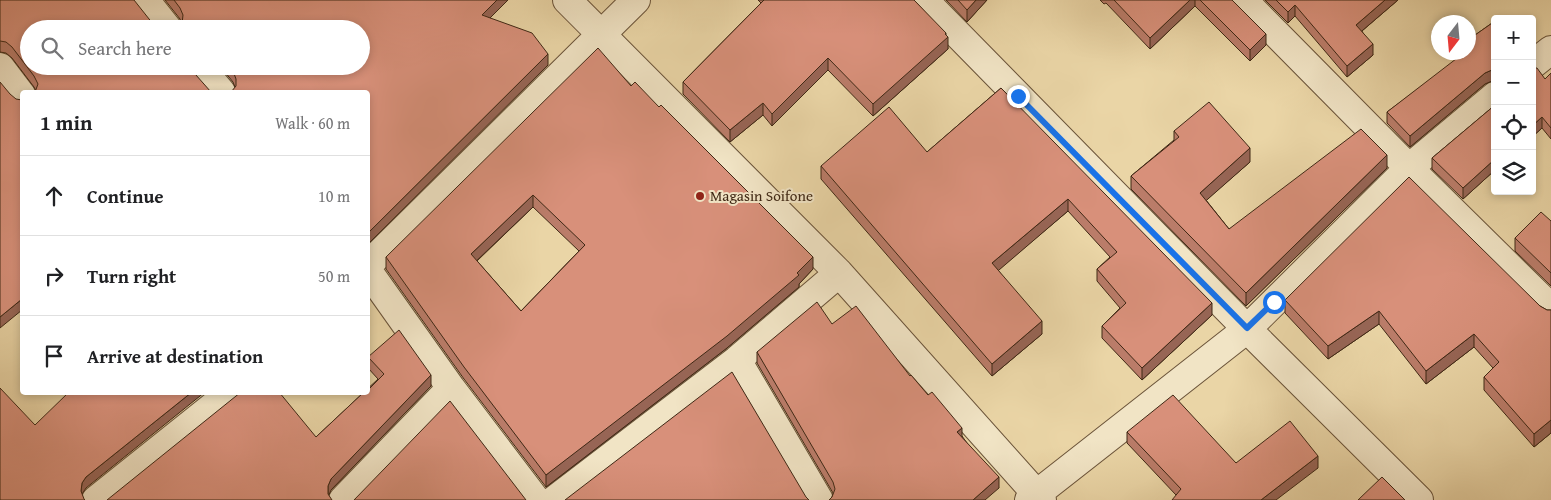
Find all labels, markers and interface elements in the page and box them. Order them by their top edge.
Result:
north arrow [1431,15,1476,60]
map controls [1491,15,1536,195]
button: + [1491,15,1536,60]
search box [20,20,370,75]
icon: search [38,34,66,62]
text: Search here [78,34,172,62]
button: − [1491,60,1536,105]
route end [1007,85,1030,108]
button: locate [1491,105,1536,150]
text: 1 min [40,107,92,138]
text: Walk · 60 m [275,111,350,135]
button: layers [1491,150,1536,195]
icon: ahead [40,182,68,210]
text: Continue [87,182,164,210]
text: 10 m [318,184,350,208]
place label: Magasin Soifone [710,185,813,206]
marker: Magasin Soifone [694,190,706,202]
icon: right [40,262,68,290]
text: Turn right [87,262,176,290]
text: 50 m [318,264,350,288]
route start [1263,291,1286,314]
icon: arrive [40,342,68,370]
text: Arrive at destination [87,342,263,370]

